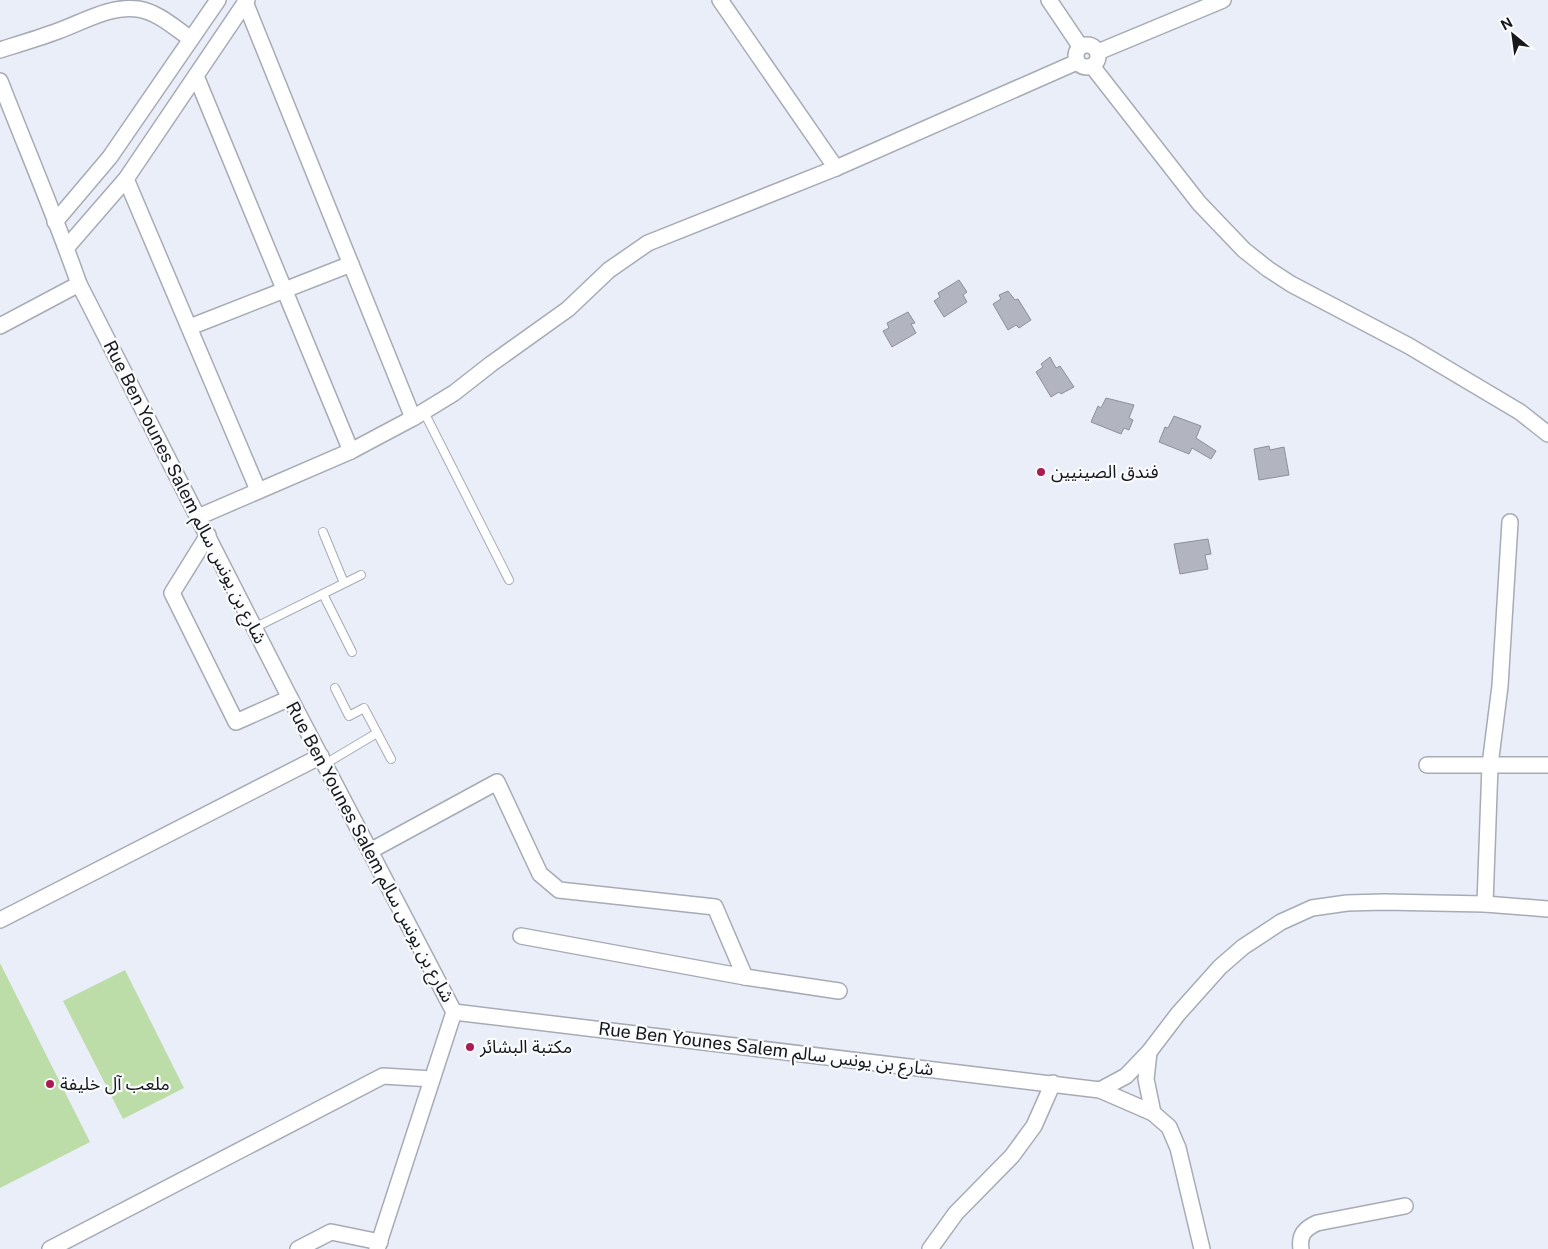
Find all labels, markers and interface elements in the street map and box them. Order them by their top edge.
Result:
north arrow [1488,10,1538,60]
text: N [1498,14,1515,33]
street label: Rue Ben Younes Salem شارع بن يونس سالم [96,337,271,649]
place label: فندق الصينيين [1051,461,1159,483]
marker: فندق الصينيين [1035,466,1047,478]
street label: Rue Ben Younes Salem شارع بن يونس سالم [278,698,459,1008]
street label: Rue Ben Younes Salem شارع بن يونس سالم [597,1018,935,1083]
place label: مكتبة البشائر [479,1036,572,1058]
marker: مكتبة البشائر [464,1041,476,1053]
place label: ملعب آل خليفة [60,1073,170,1095]
marker: ملعب آل خليفة [44,1078,56,1090]

